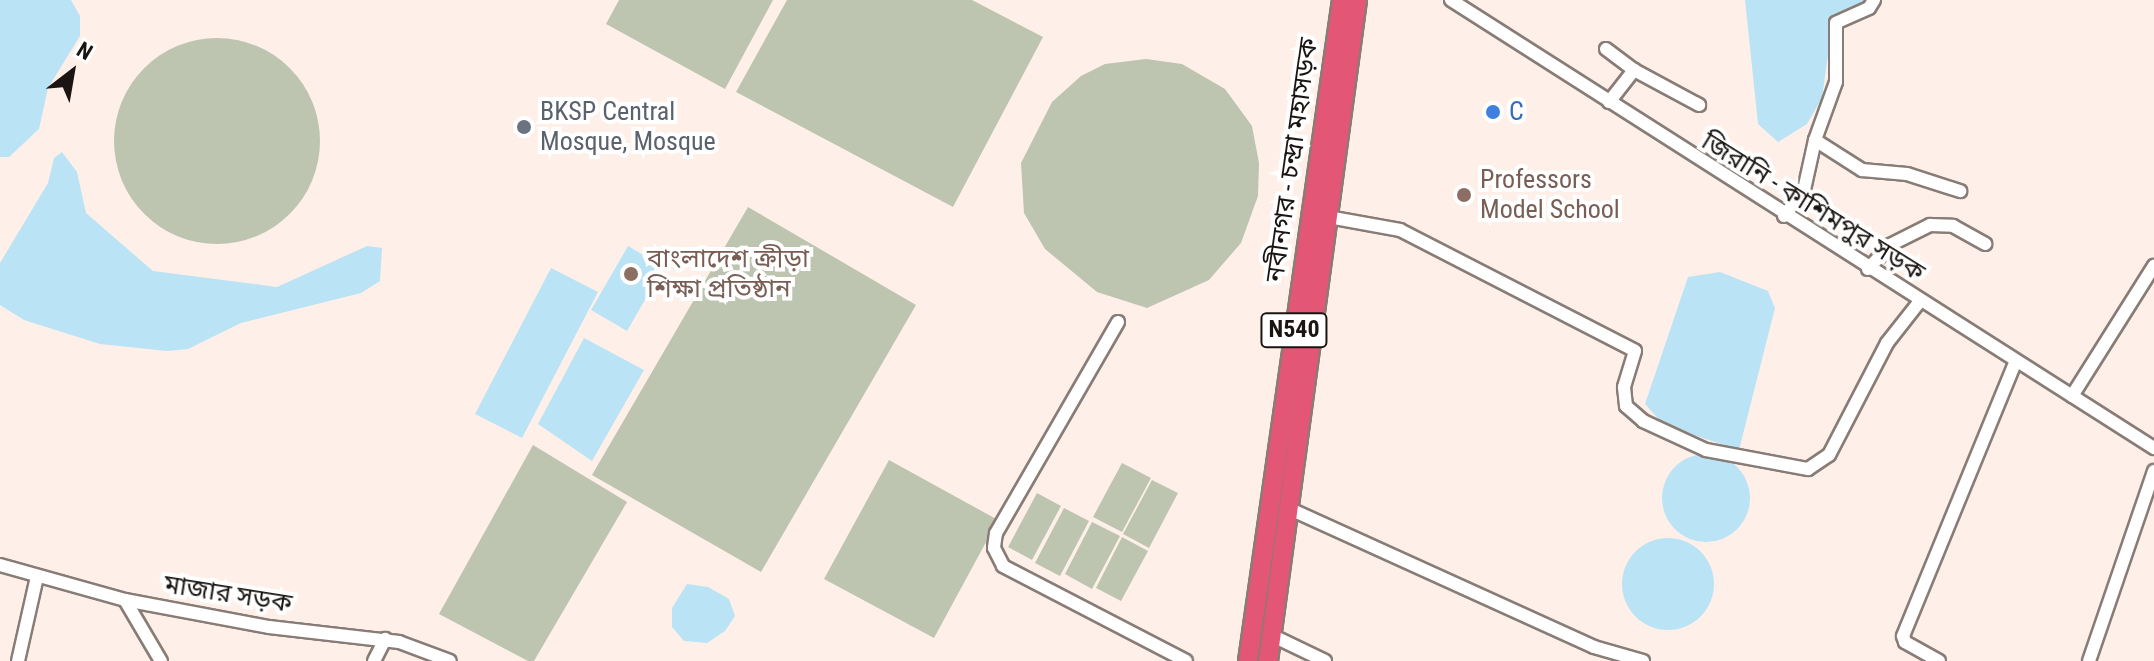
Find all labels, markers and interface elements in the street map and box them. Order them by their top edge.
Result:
north arrow [32,32,112,112]
street label: নবীনগর - চন্দ্রা মহাসড়ক [1259,36,1325,284]
text: N [72,37,97,65]
place label: BKSP Central Mosque, Mosque [540,96,716,158]
place label: C [1509,96,1524,128]
marker: C [1484,103,1502,121]
marker: BKSP Central Mosque, Mosque [515,118,533,136]
street label: জিরানি - কাশিমপুর সড়ক [1696,126,1930,288]
place label: Professors Model School [1480,164,1620,226]
marker: Professors Model School [1455,186,1473,204]
place label: বাংলাদেশ ক্রীড়া শিক্ষা প্রতিষ্ঠান [647,243,809,304]
marker: বাংলাদেশ ক্রীড়া শিক্ষা প্রতিষ্ঠান [622,265,640,283]
road number: N540 [1260,310,1328,350]
street label: মাজার সড়ক [162,568,294,620]

